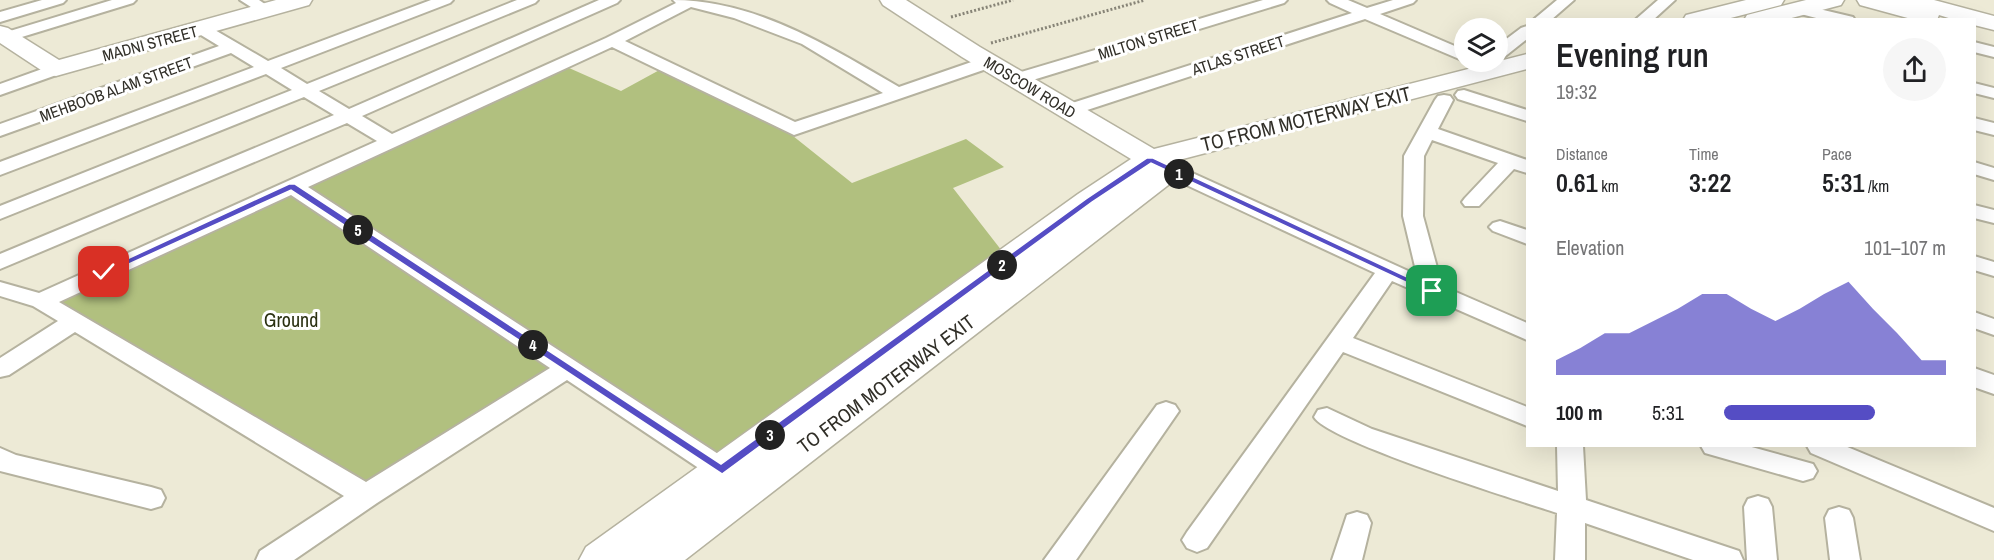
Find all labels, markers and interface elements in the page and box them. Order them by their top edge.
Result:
street label: MILTON STREET [1095,13,1201,65]
map controls [1454,18,1508,72]
button: layers [1454,18,1508,72]
street label: MADNI STREET [100,20,200,66]
street label: ATLAS STREET [1188,30,1287,81]
text: Evening run [1556,33,1709,77]
button: share [1883,38,1946,101]
street label: MEHBOOB ALAM STREET [37,51,195,127]
street label: MOSCOW ROAD [980,51,1080,123]
text: 19:32 [1556,78,1597,105]
street label: TO FROM MOTERWAY EXIT [1198,79,1414,158]
text: Distance [1556,143,1608,165]
text: Time [1689,143,1719,165]
text: Pace [1822,143,1852,165]
pin: 1 [1164,159,1194,189]
text: 1 [1175,163,1183,185]
text: 0.61 [1556,165,1598,200]
text: 3:22 [1689,165,1731,200]
text: 5:31 [1822,165,1864,200]
text: km [1598,175,1619,197]
text: /km [1864,175,1889,197]
pin: 5 [343,215,373,245]
text: 5 [354,219,362,241]
text: Elevation [1556,234,1624,261]
text: 101–107 m [1864,234,1946,261]
pin [78,246,129,297]
pin: 2 [987,250,1017,280]
text: 2 [998,254,1006,276]
icon: check [87,255,120,288]
pin [1406,265,1457,316]
icon: arrive [1415,274,1448,307]
park label: Ground [264,306,318,333]
street label: TO FROM MOTERWAY EXIT [792,308,980,459]
pin: 4 [518,330,548,360]
text: 4 [529,334,537,356]
text: 100 m [1556,399,1603,426]
text: 5:31 [1652,399,1684,426]
pin: 3 [755,420,785,450]
text: 3 [766,424,774,446]

